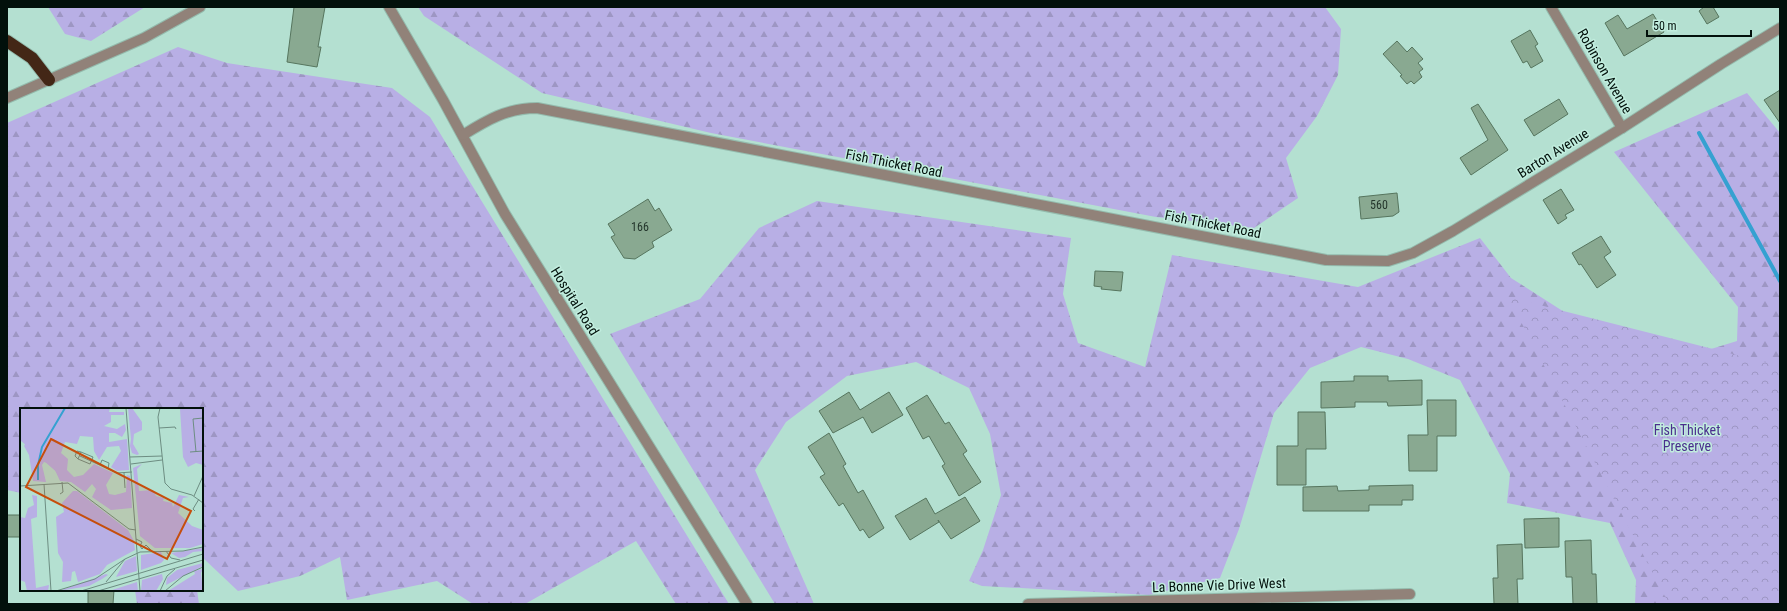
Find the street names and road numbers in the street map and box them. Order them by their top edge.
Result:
street label: Robinson Avenue [1574,26,1636,117]
street label: Barton Avenue [1515,125,1592,181]
street label: Fish Thicket Road [844,146,944,180]
street label: Fish Thicket Road [1163,207,1263,241]
street label: Hospital Road [548,264,602,338]
street label: La Bonne Vie Drive West [1152,575,1286,595]

